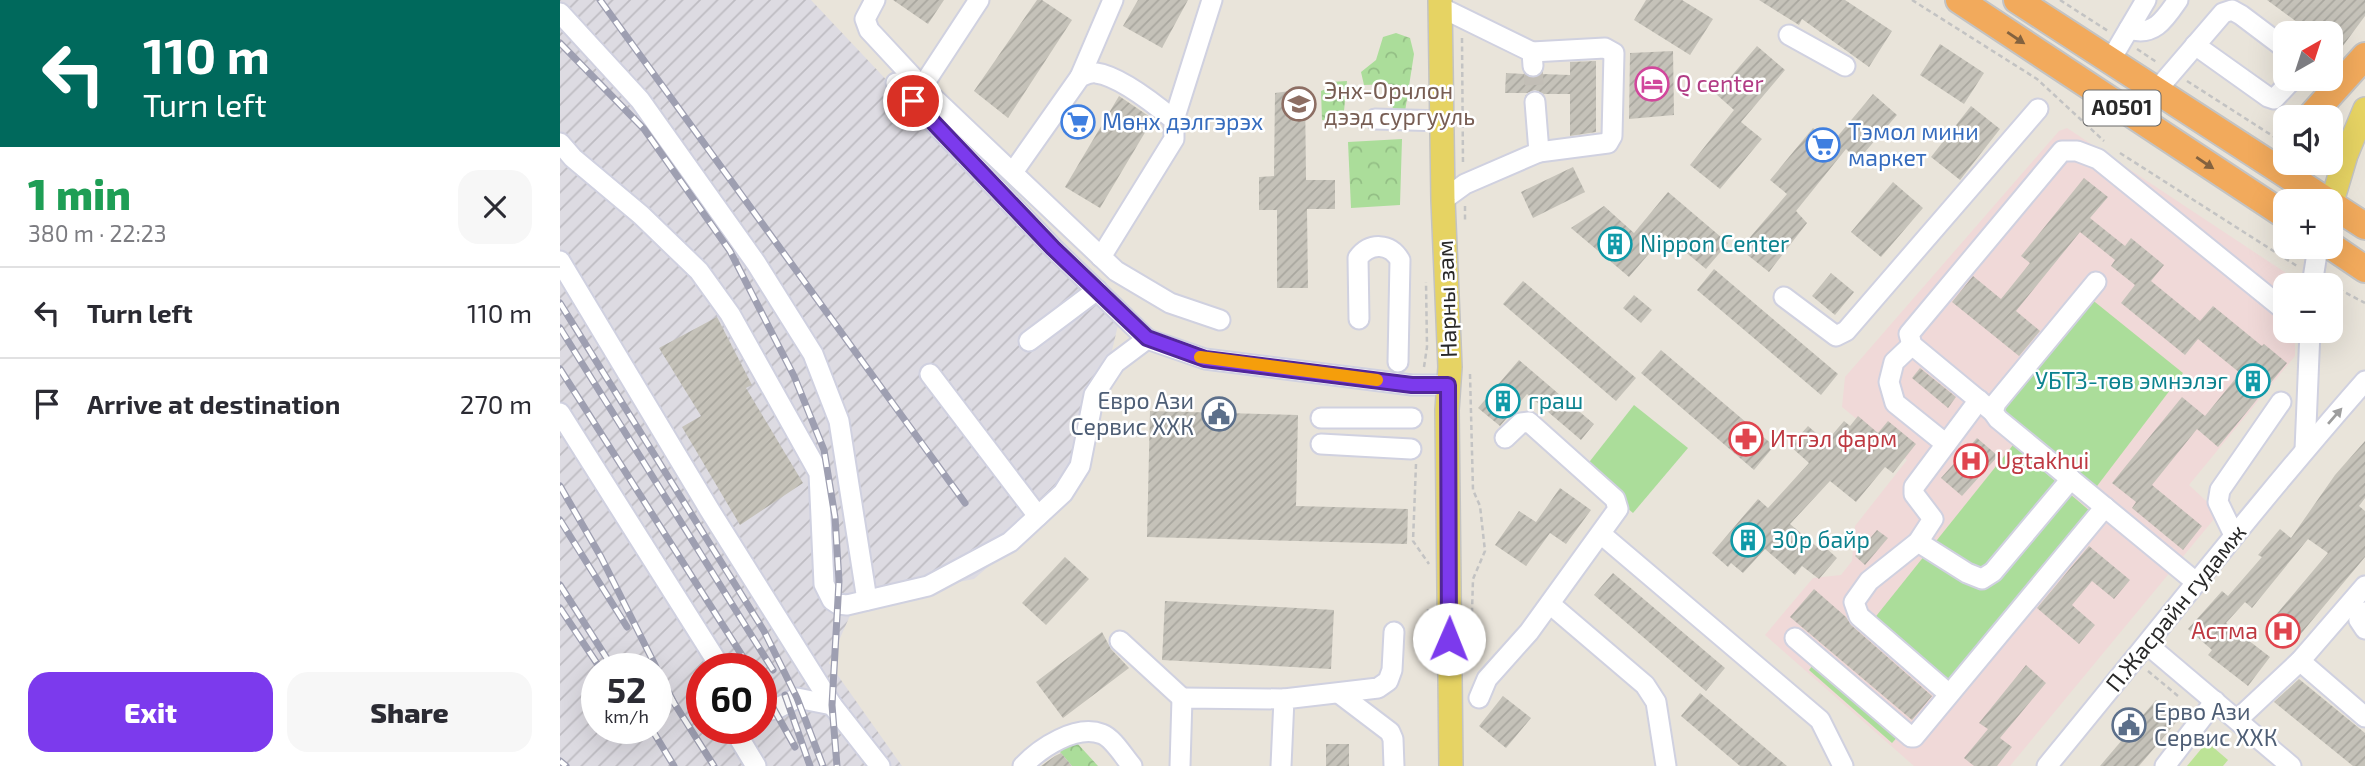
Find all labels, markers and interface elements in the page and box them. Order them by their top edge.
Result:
north arrow [2273,21,2343,91]
map controls [2273,21,2343,343]
text: 110 m [143,25,270,84]
icon: left [28,28,119,119]
one-way arrow [2006,31,2026,44]
hotel icon: Q center [1633,65,1671,103]
place label: Q center [1676,69,1764,97]
pin [883,71,943,131]
place label: Энх-Орчлон дээд сургууль [1324,76,1475,131]
icon: arrive [894,82,932,120]
text: Turn left [143,85,267,123]
school or university icon: Энх-Орчлон дээд сургууль [1280,85,1318,123]
road number: A0501 [2084,90,2160,126]
supermarket icon: Мөнх дэлгэрэх [1059,103,1097,141]
button: sound [2273,105,2343,175]
place label: Мөнх дэлгэрэх [1102,107,1263,135]
place label: Тэмол мини маркет [1848,117,1979,171]
supermarket icon: Тэмол мини маркет [1804,126,1842,164]
one-way arrow [2196,157,2215,170]
text: 1 min [28,168,131,218]
button: close [458,170,532,244]
button: + [2273,189,2343,259]
text: 380 m · 22:23 [28,219,167,247]
building icon: Nippon Center [1596,225,1634,263]
place label: Nippon Center [1640,229,1789,257]
street label: Нарны зам [1430,240,1462,358]
button: − [2273,273,2343,343]
icon: left [28,294,66,332]
text: Turn left [87,297,193,328]
text: 110 m [467,297,532,328]
building icon: УБТЗ-төв эмнэлэг [2234,362,2272,400]
place label: УБТЗ-төв эмнэлэг [2035,366,2228,394]
building icon: граш [1484,382,1522,420]
icon: arrive [28,385,66,423]
place label: Евро Ази Сервис ХХК [1071,386,1194,440]
place label: граш [1528,386,1583,414]
text: Arrive at destination [87,388,340,419]
text: 270 m [460,388,532,419]
public building icon: Евро Ази Сервис ХХК [1200,395,1238,433]
one-way arrow [2327,407,2342,424]
pharmacy icon: Итгэл фарм [1727,420,1765,458]
place label: Итгэл фарм [1770,424,1897,452]
hospital icon: Ugtakhui [1952,442,1990,480]
place label: Ugtakhui [1996,446,2089,474]
street label: П.Жасрайн гудамж [2099,518,2252,697]
building icon: 30р байр [1729,521,1767,559]
place label: 30р байр [1772,525,1870,553]
position arrow [1412,602,1486,676]
hospital icon: Астма [2264,612,2302,650]
place label: Астма [2191,616,2258,644]
speed limit sign: 60 [686,653,777,744]
text: 52 [607,668,646,710]
button: Exit [28,672,273,752]
button: Share [287,672,532,752]
place label: Ерво Ази Сервис ХХК [2154,697,2278,751]
text: km/h [604,705,649,727]
public building icon: Ерво Ази Сервис ХХК [2110,706,2148,744]

